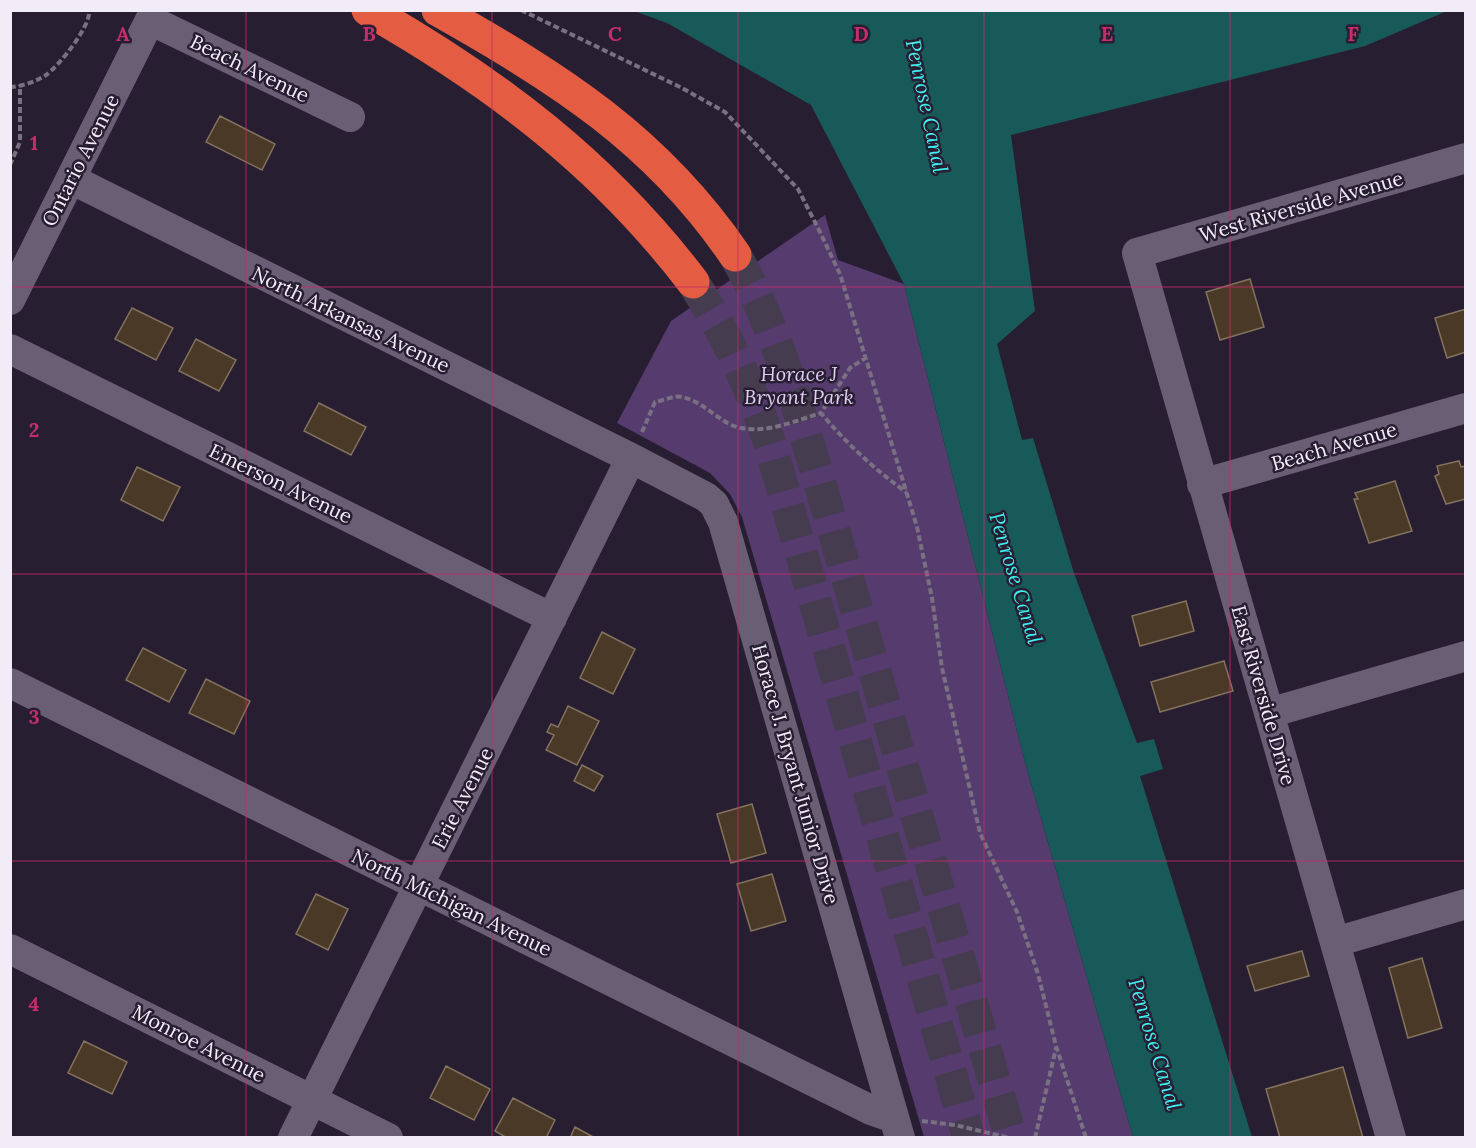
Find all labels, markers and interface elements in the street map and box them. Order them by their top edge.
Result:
text: A [116,21,130,46]
text: B [362,21,376,46]
text: C [608,21,622,46]
text: D [853,21,869,46]
text: E [1101,21,1113,46]
text: F [1347,21,1359,46]
street label: Beach Avenue [186,28,314,108]
water label: Penrose Canal [900,37,954,176]
street label: Ontario Avenue [36,90,124,230]
text: 1 [30,130,38,155]
street label: West Riverside Avenue [1196,165,1406,247]
street label: North Arkansas Avenue [248,260,454,378]
park label: Horace J Bryant Park [744,361,854,409]
street label: Beach Avenue [1268,416,1400,476]
text: 2 [29,417,39,442]
street label: Emerson Avenue [205,438,357,529]
water label: Penrose Canal [983,509,1049,647]
street label: East Riverside Drive [1226,602,1302,788]
street label: Horace J. Bryant Junior Drive [747,641,845,907]
text: 3 [28,704,40,729]
street label: Erie Avenue [426,743,498,853]
street label: North Michigan Avenue [348,843,556,961]
water label: Penrose Canal [1122,975,1188,1113]
text: 4 [29,991,40,1016]
street label: Monroe Avenue [128,999,270,1087]

